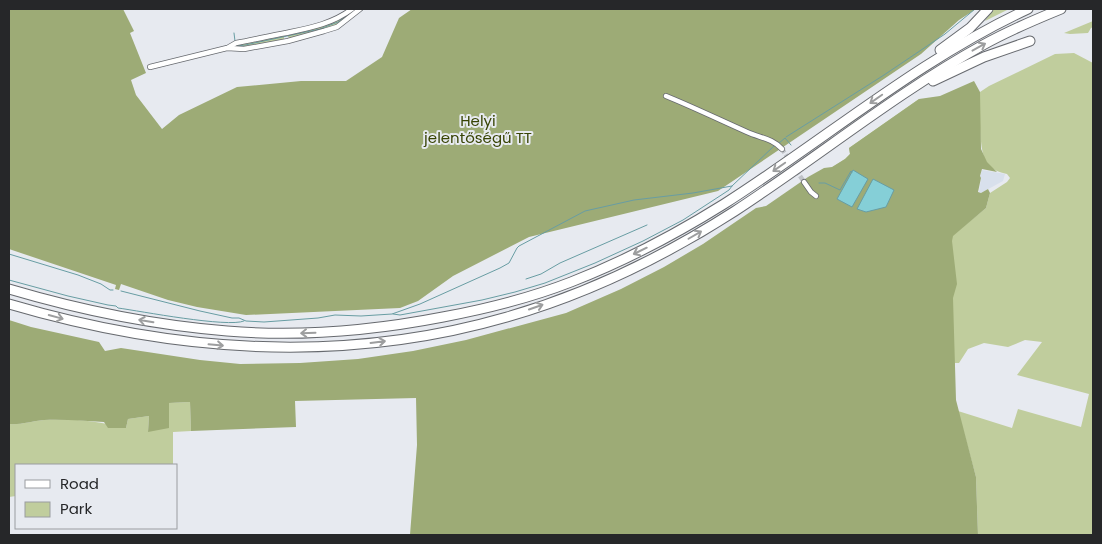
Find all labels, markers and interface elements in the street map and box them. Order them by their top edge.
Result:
one-way arrow [971,42,985,52]
one-way arrow [869,94,883,104]
park label: Helyi jelentőségű TT [423,110,532,148]
one-way arrow [772,162,786,172]
one-way arrow [687,230,702,240]
one-way arrow [633,247,648,256]
one-way arrow [528,302,543,311]
one-way arrow [47,313,63,322]
one-way arrow [138,316,154,326]
one-way arrow [300,328,316,338]
one-way arrow [370,337,386,347]
one-way arrow [207,340,223,349]
legend [15,464,178,529]
text: Road [60,473,99,494]
text: Park [60,498,92,519]

